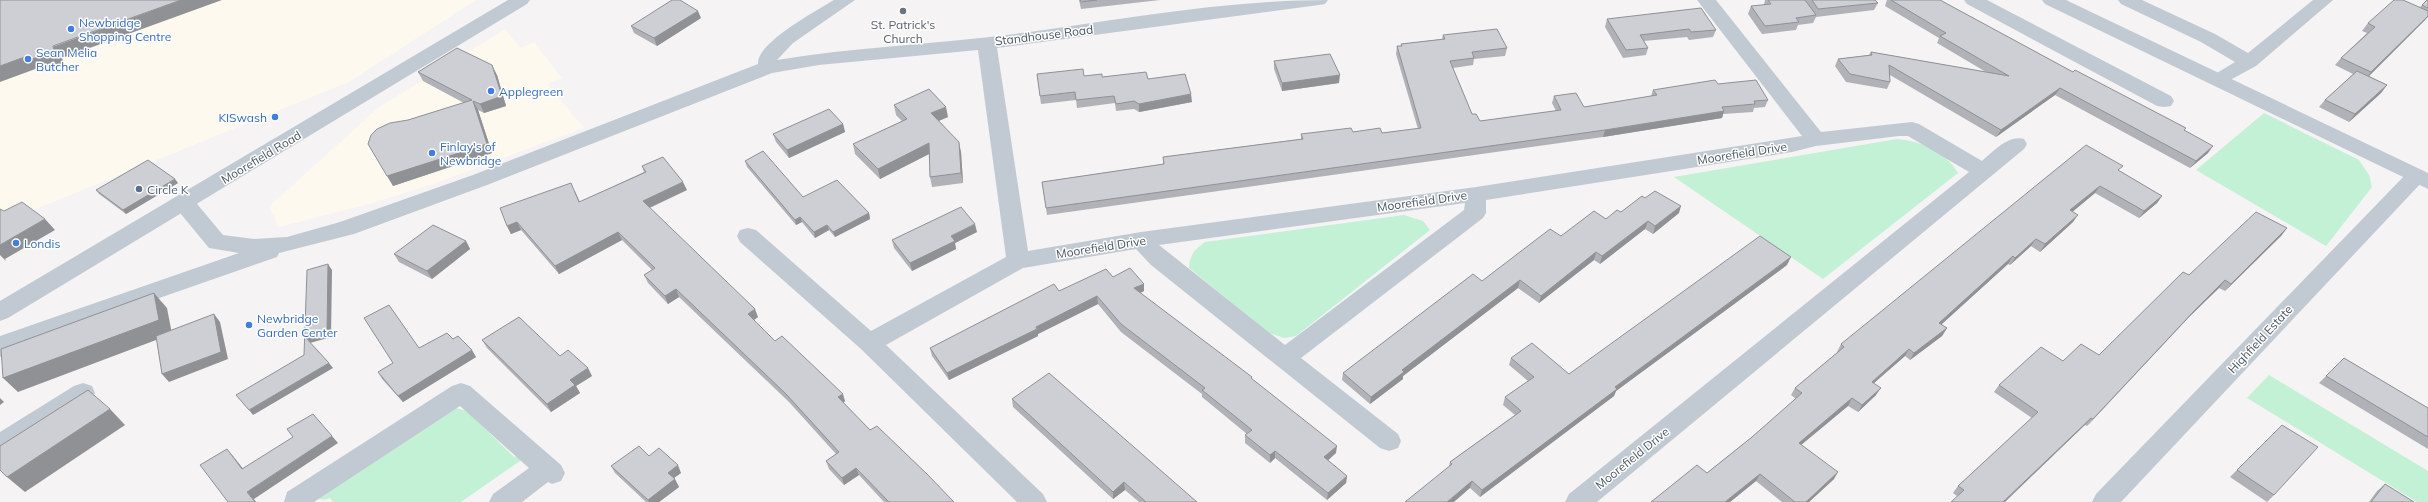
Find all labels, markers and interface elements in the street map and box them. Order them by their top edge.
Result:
marker: St. Patrick's Church [898,6,908,16]
place label: Newbridge Shopping Centre [79,15,171,44]
place label: St. Patrick's Church [871,17,935,46]
street label: Standhouse Road [994,22,1094,48]
marker: Newbridge Shopping Centre [66,24,76,34]
place label: Sean Melia Butcher [36,45,97,74]
marker: Sean Melia Butcher [23,54,33,64]
place label: Applegreen [499,84,563,99]
marker: Applegreen [486,86,496,96]
place label: KISwash [218,110,267,125]
marker: KISwash [270,112,280,122]
street label: Moorefield Road [218,127,304,187]
place label: Finlay's of Newbridge [440,139,501,168]
street label: Moorefield Drive [1696,139,1788,167]
marker: Finlay's of Newbridge [427,148,437,158]
place label: Circle K [147,182,189,197]
marker: Circle K [134,184,144,194]
street label: Moorefield Drive [1376,187,1468,215]
street label: Moorefield Drive [1055,233,1147,261]
place label: Londis [24,236,60,251]
marker: Londis [11,238,21,248]
street label: Highfield Estate [2225,302,2295,376]
place label: Newbridge Garden Center [257,311,338,340]
marker: Newbridge Garden Center [244,320,254,330]
street label: Moorefield Drive [1592,424,1672,492]

